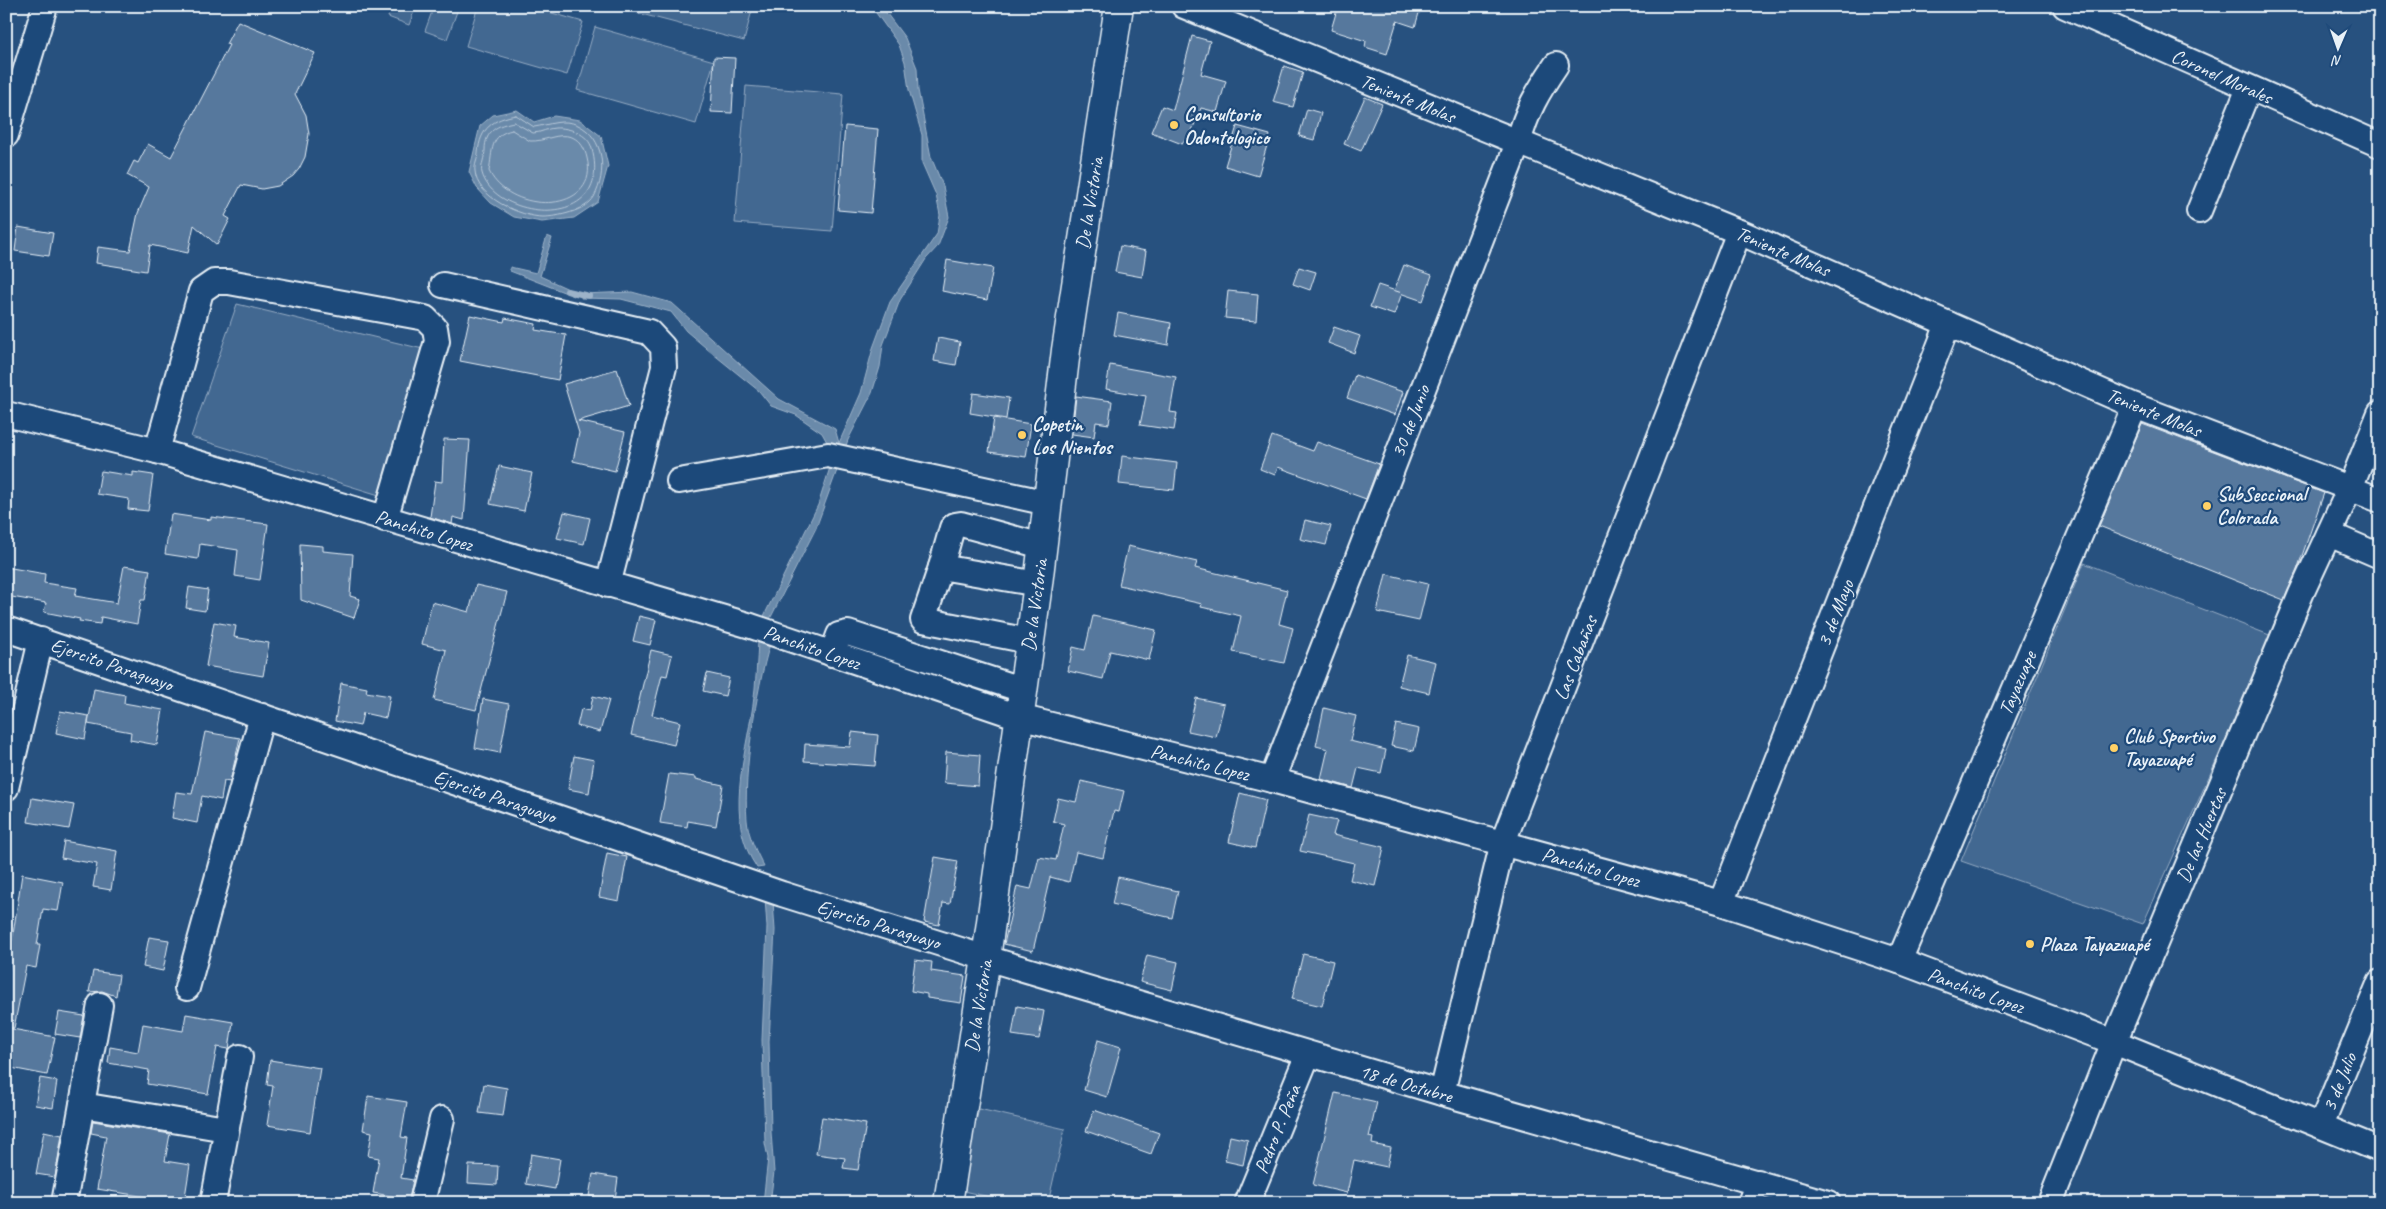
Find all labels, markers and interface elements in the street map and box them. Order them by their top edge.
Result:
north arrow [2314,22,2364,72]
street label: Coronel Morales [2167,43,2278,111]
text: N [2331,52,2342,69]
street label: Teniente Molas [1357,68,1461,130]
place label: Consultorio Odontologico [1184,102,1271,150]
marker: Consultorio Odontologico [1168,119,1180,131]
street label: De la Victoria [1070,154,1109,251]
street label: Teniente Molas [1732,220,1836,283]
street label: 30 de Junio [1385,381,1436,461]
street label: Teniente Molas [2103,382,2207,444]
place label: Copetin Los Nientos [1032,412,1114,460]
marker: Copetin Los Nientos [1016,429,1028,441]
place label: SubSeccional Colorada [2217,482,2310,530]
marker: SubSeccional Colorada [2201,500,2213,512]
street label: Panchito Lopez [372,504,477,558]
street label: De la Victoria [1016,556,1054,653]
street label: 3 de Mayo [1811,575,1860,650]
street label: Las Cabañas [1548,611,1604,704]
street label: Panchito Lopez [760,619,865,676]
street label: Ejercito Paraguayo [48,632,178,698]
street label: Tayazuape [1993,646,2043,719]
place label: Club Sportivo Tayazuapé [2124,724,2216,772]
street label: Panchito Lopez [1148,738,1253,787]
marker: Club Sportivo Tayazuapé [2108,742,2120,754]
street label: Ejercito Paraguayo [431,764,561,830]
street label: De las Huertas [2170,782,2233,886]
street label: Panchito Lopez [1539,842,1644,894]
street label: Ejercito Paraguayo [814,894,945,956]
place label: Plaza Tayazuapé [2040,932,2152,957]
marker: Plaza Tayazuapé [2024,938,2036,950]
street label: De la Victoria [959,957,998,1054]
street label: Panchito Lopez [1924,962,2029,1020]
street label: 3 de Julio [2316,1048,2363,1115]
street label: 18 de Octubre [1357,1058,1457,1109]
street label: Pedro P. Peña [1248,1080,1307,1177]

